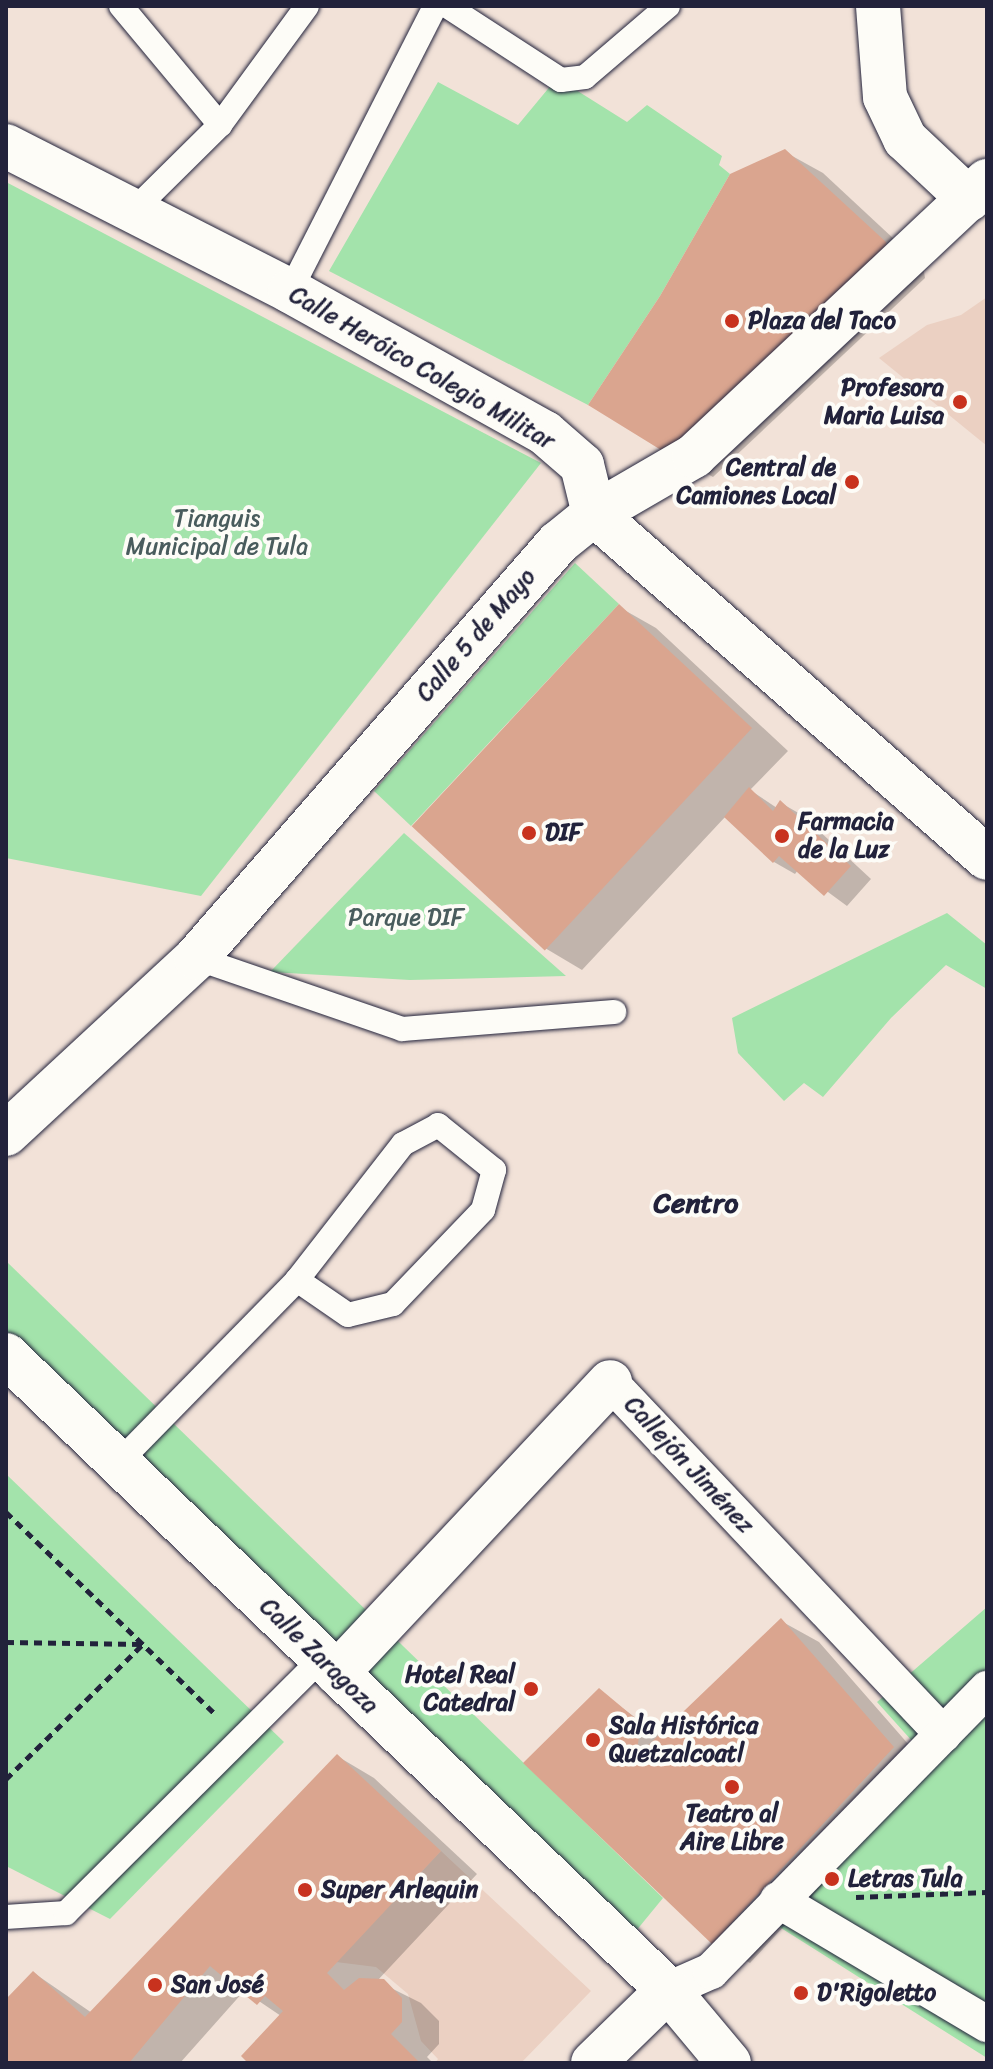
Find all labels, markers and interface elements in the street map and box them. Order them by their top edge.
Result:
street label: Calle Heróico Colegio Militar [284,280,560,456]
place label: Plaza del Taco [748,307,897,335]
marker: Plaza del Taco [723,312,741,330]
place label: Profesora Maria Luisa [824,374,944,430]
marker: Profesora Maria Luisa [951,393,969,411]
place label: Central de Camiones Local [677,454,836,510]
marker: Central de Camiones Local [843,473,861,491]
park label: Tianguis Municipal de Tula [126,505,308,561]
street label: Calle 5 de Mayo [410,562,542,708]
place label: Farmacia de la Luz [798,808,894,864]
place label: DIF [545,819,582,847]
marker: DIF [520,824,538,842]
marker: Farmacia de la Luz [773,827,791,845]
park label: Parque DIF [348,904,464,932]
district label: Centro [654,1186,738,1220]
street label: Callejón Jiménez [618,1391,760,1539]
street label: Calle Zaragoza [254,1592,384,1720]
place label: Hotel Real Catedral [404,1661,515,1717]
marker: Hotel Real Catedral [522,1680,540,1698]
place label: Sala Histórica Quetzalcoatl [609,1712,759,1768]
marker: Sala Histórica Quetzalcoatl [584,1731,602,1749]
marker: Teatro al Aire Libre [723,1778,741,1796]
place label: Teatro al Aire Libre [680,1800,784,1856]
place label: Letras Tula [848,1865,963,1893]
marker: Letras Tula [823,1870,841,1888]
place label: Super Arlequin [321,1876,479,1904]
marker: Super Arlequin [296,1881,314,1899]
place label: San José [171,1971,264,1999]
marker: San José [146,1976,164,1994]
place label: D'Rigoletto [817,1979,936,2007]
marker: D'Rigoletto [792,1984,810,2002]

